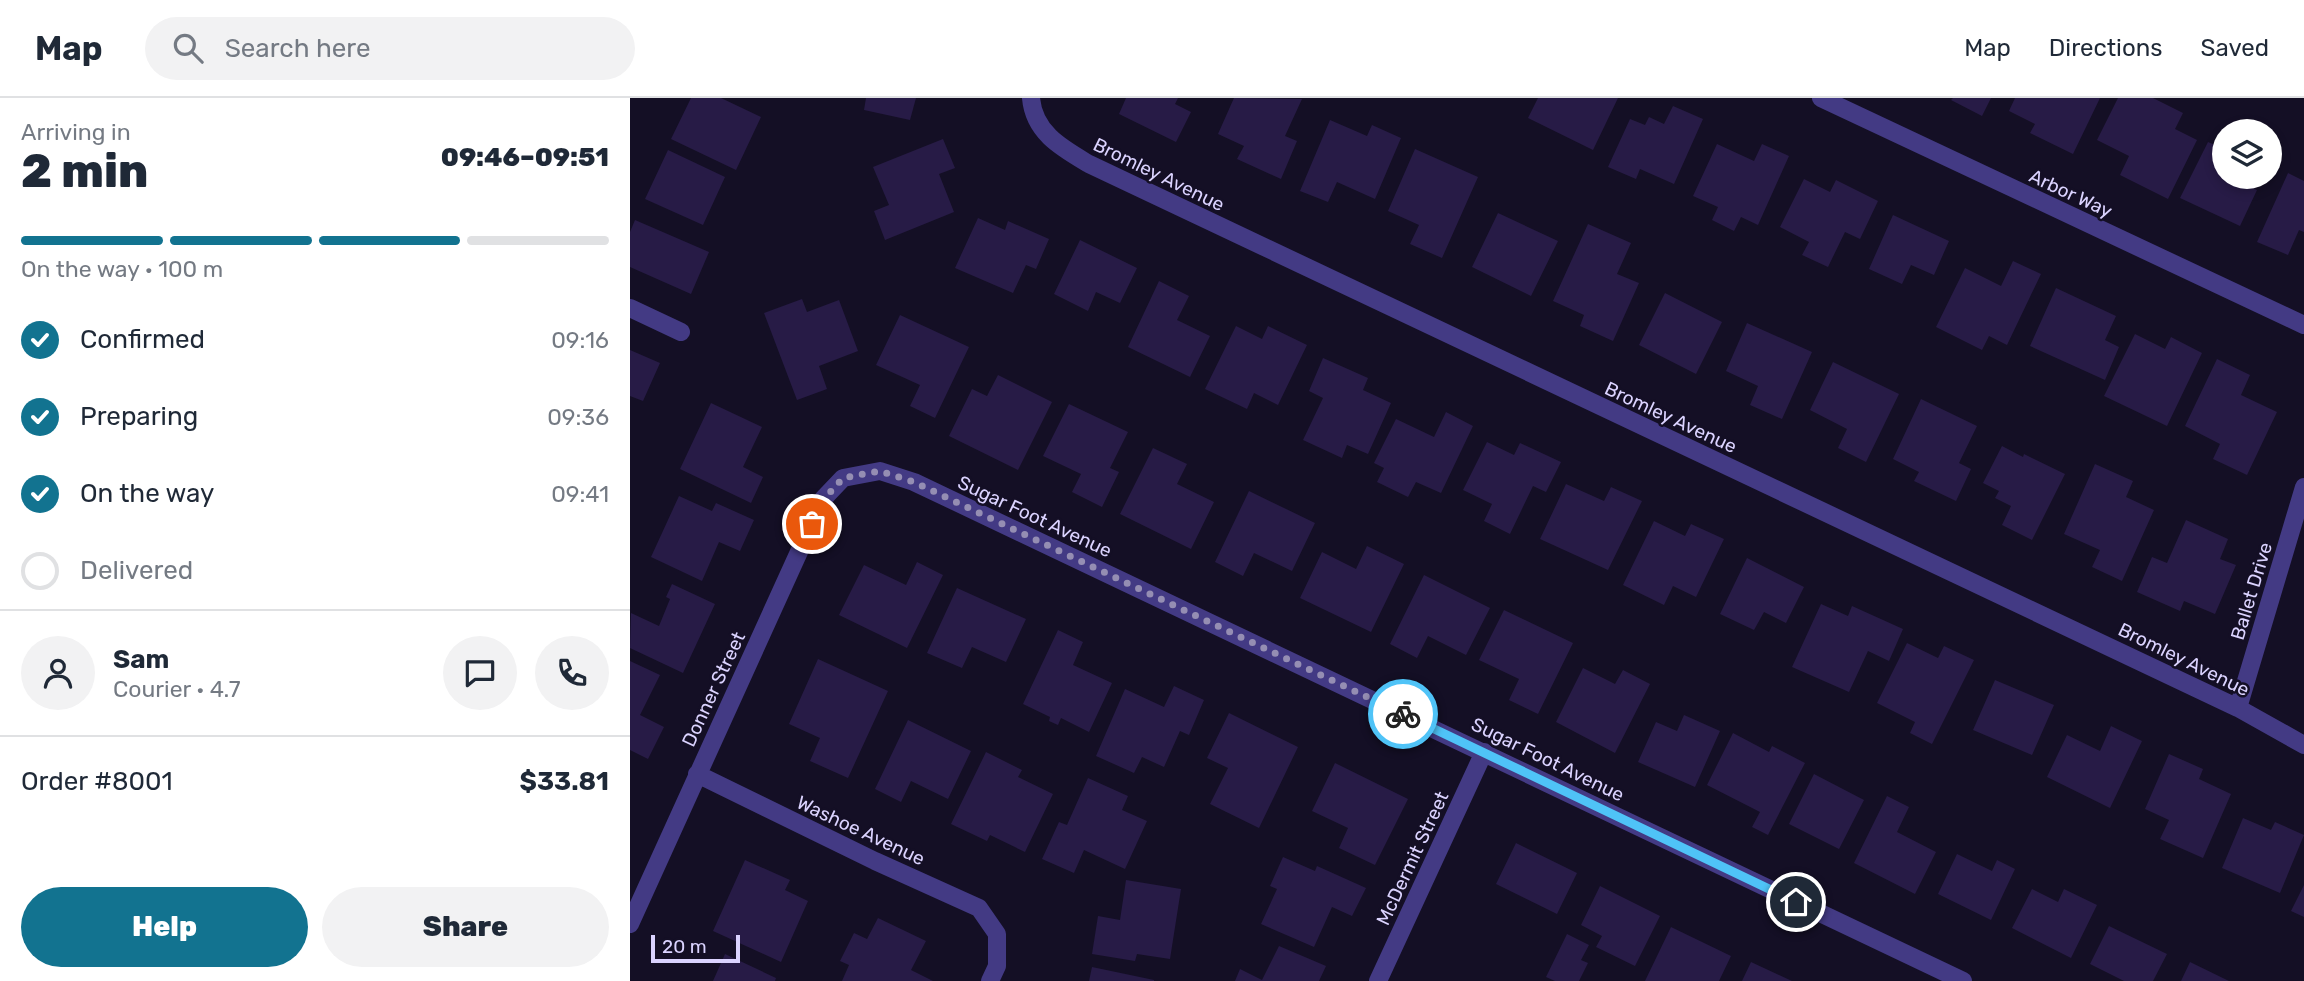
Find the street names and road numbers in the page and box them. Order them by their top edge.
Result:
street label: Bromley Avenue [1089,133,1228,216]
street label: Arbor Way [2026,164,2116,223]
street label: Bromley Avenue [1601,377,1740,458]
street label: Sugar Foot Avenue [954,471,1115,562]
street label: Ballet Drive [2226,540,2277,643]
street label: Bromley Avenue [2114,618,2253,701]
street label: Donner Street [677,628,750,750]
street label: Sugar Foot Avenue [1468,712,1628,806]
street label: McDermit Street [1371,787,1454,929]
street label: Washoe Avenue [793,791,929,870]

